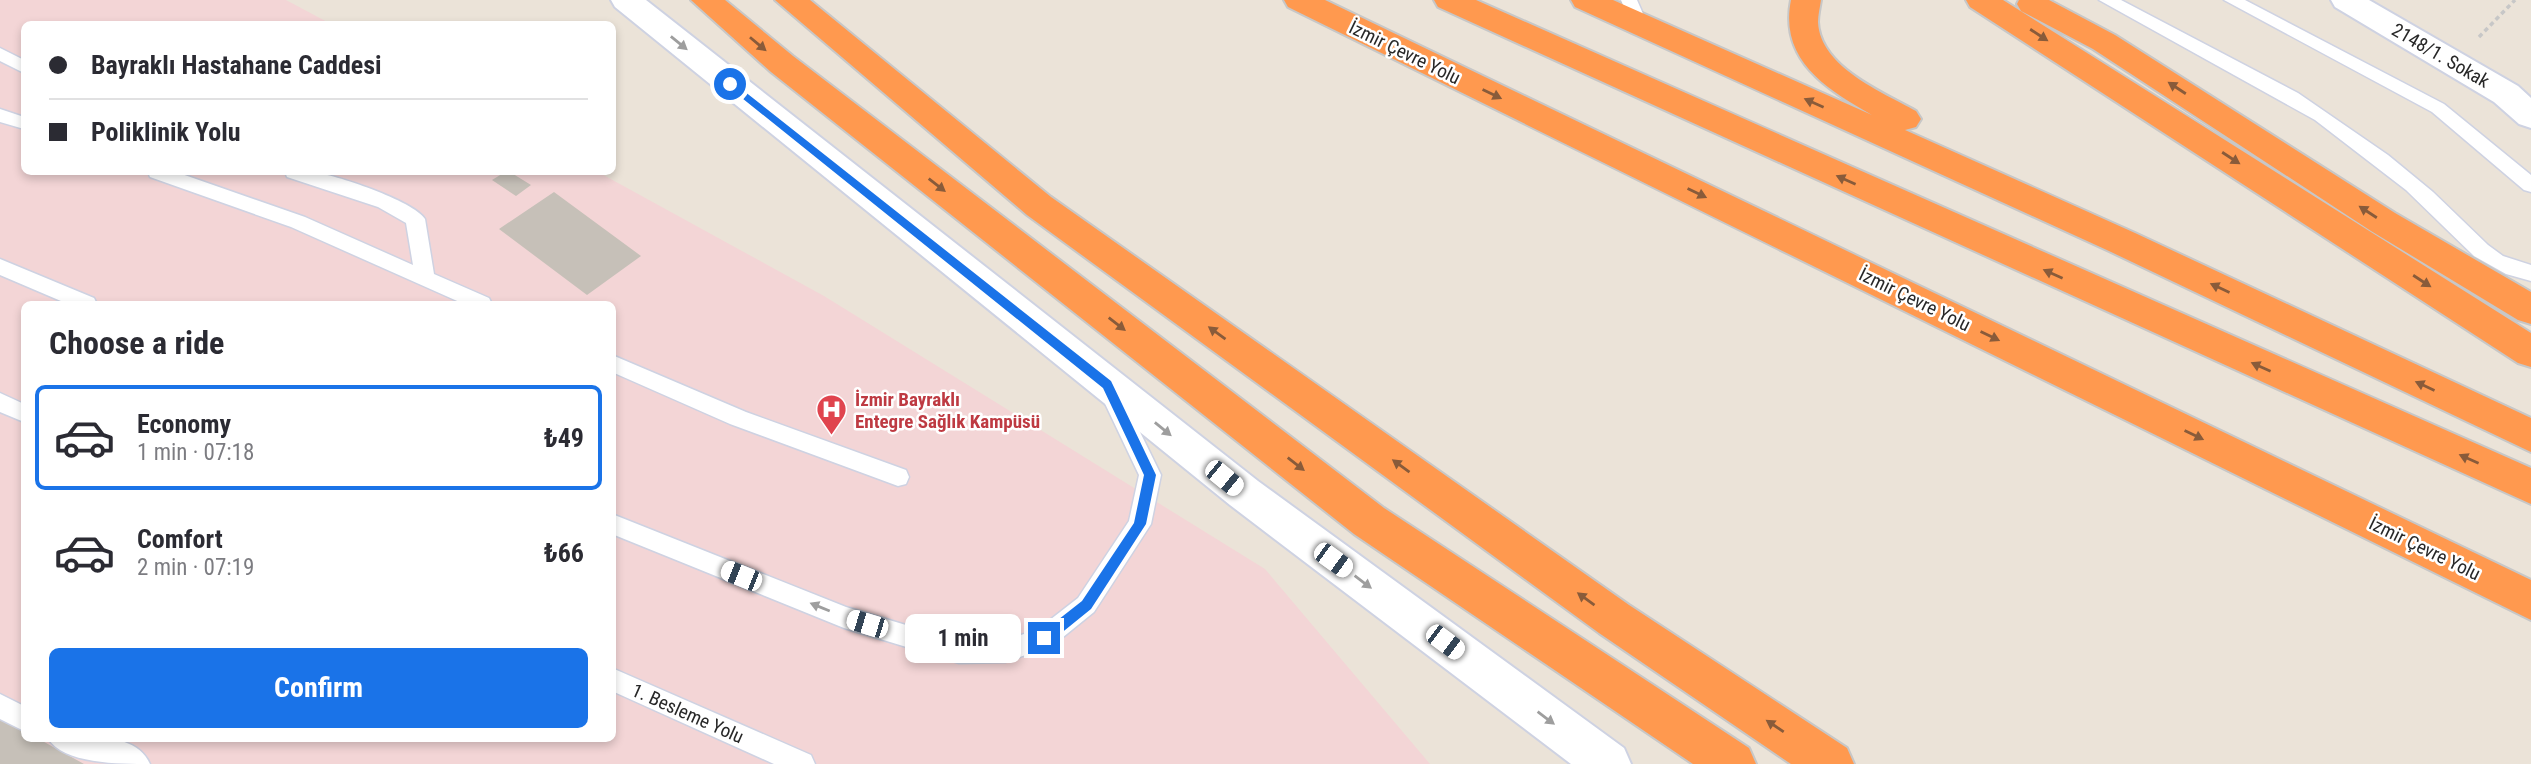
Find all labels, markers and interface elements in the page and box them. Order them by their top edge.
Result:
street label: İzmir Çevre Yolu [1345,16,1464,89]
street label: 2148/1. Sokak [2388,18,2494,93]
one-way arrow [2030,29,2049,42]
one-way arrow [670,35,688,49]
one-way arrow [749,36,767,52]
text: Bayraklı Hastahane Caddesi [91,50,382,80]
route start [714,68,746,100]
one-way arrow [2167,82,2186,95]
one-way arrow [1482,88,1502,100]
one-way arrow [1804,97,1825,108]
text: Poliklinik Yolu [91,117,241,147]
one-way arrow [2221,151,2241,164]
one-way arrow [1836,174,1856,186]
one-way arrow [928,177,946,191]
one-way arrow [1687,188,1707,199]
one-way arrow [2358,205,2377,218]
street label: İzmir Çevre Yolu [1855,263,1974,336]
one-way arrow [2043,268,2063,280]
one-way arrow [2413,274,2431,288]
one-way arrow [2210,283,2230,294]
one-way arrow [1107,317,1125,332]
text: Choose a ride [49,324,224,362]
one-way arrow [1208,327,1226,341]
one-way arrow [1980,330,2000,341]
one-way arrow [2251,361,2271,373]
one-way arrow [2415,380,2435,392]
place label: İzmir Bayraklı Entegre Sağlık Kampüsü [855,388,1040,433]
hospital icon: İzmir Bayraklı Entegre Sağlık Kampüsü [815,393,849,437]
icon: car [53,406,116,469]
text: Economy [137,409,231,439]
one-way arrow [1155,421,1172,436]
text: ₺49 [544,423,584,453]
one-way arrow [2184,429,2204,441]
text: 1 min · 07:18 [137,439,254,466]
one-way arrow [2458,453,2479,464]
car [1202,457,1247,499]
one-way arrow [1287,457,1305,471]
one-way arrow [1392,459,1410,473]
street label: İzmir Çevre Yolu [2365,512,2484,585]
icon: car [53,521,116,584]
text: Comfort [137,524,223,554]
text: ₺66 [544,538,584,568]
car [1310,539,1357,581]
text: 2 min · 07:19 [137,554,254,581]
car [718,558,765,594]
one-way arrow [1354,575,1372,589]
one-way arrow [1577,592,1595,606]
one-way arrow [810,602,831,613]
car [844,608,891,640]
callout: 1 min [904,614,1020,662]
car [1422,621,1469,663]
route end [1028,622,1060,654]
text: 1 min [937,625,989,652]
button: Confirm [49,648,588,728]
street label: 1. Besleme Yolu [628,679,747,748]
one-way arrow [1537,710,1555,724]
one-way arrow [1766,719,1784,733]

